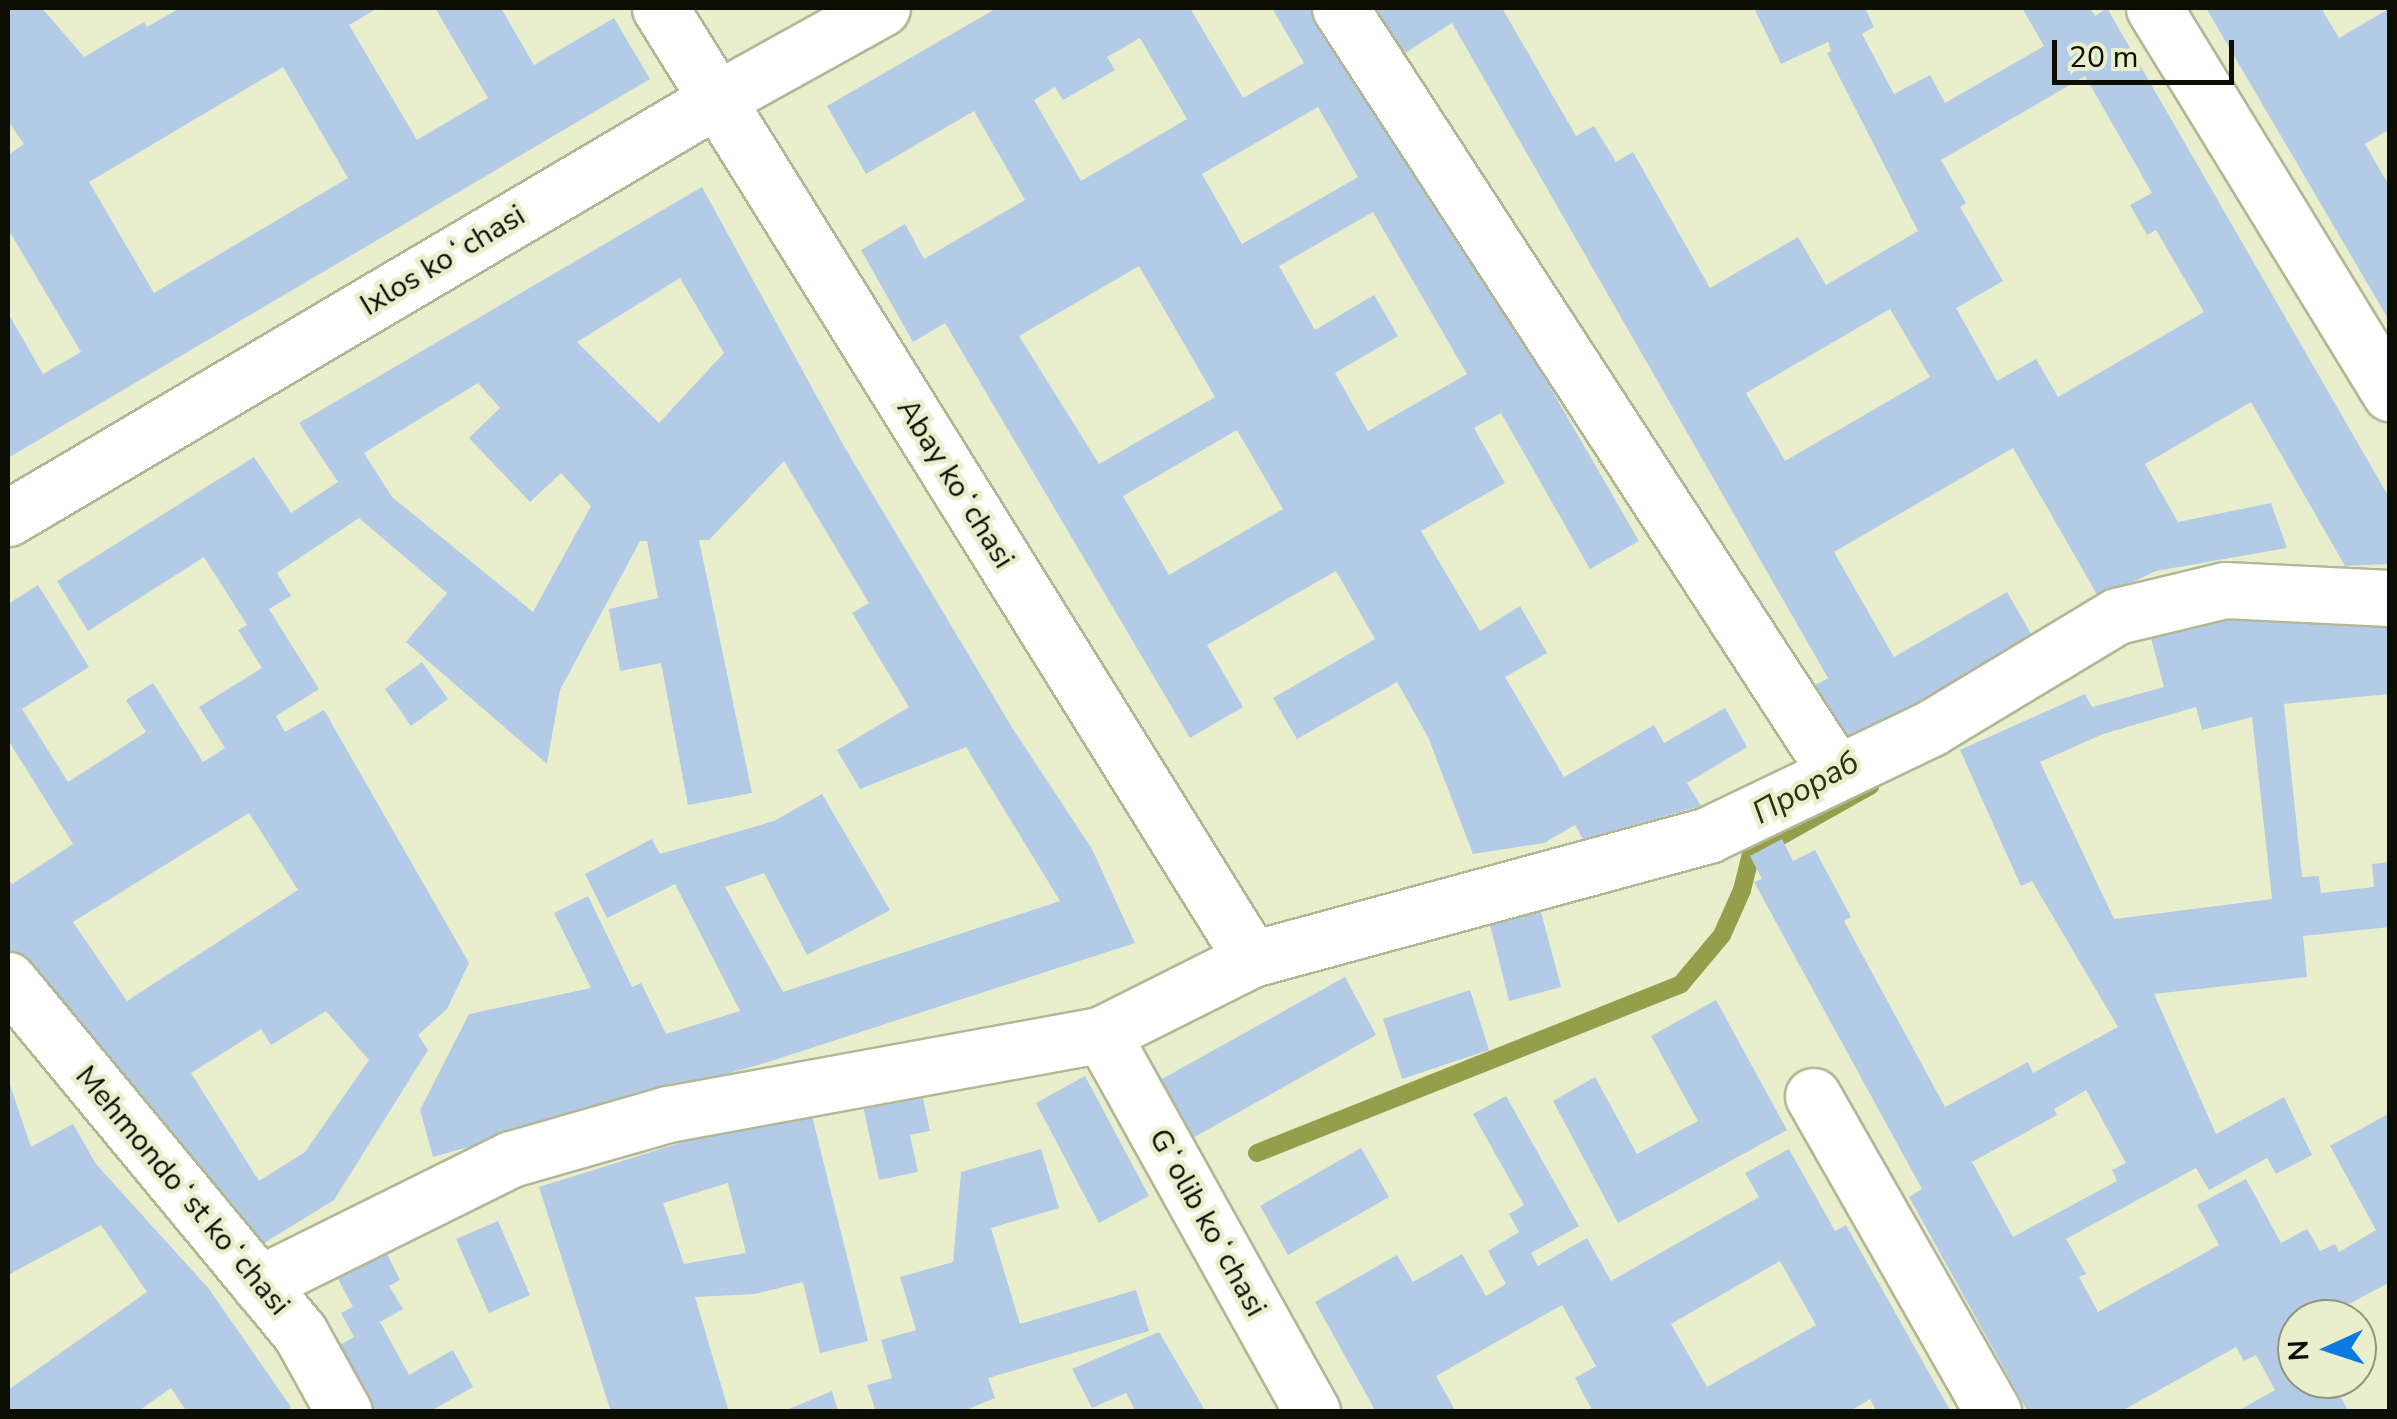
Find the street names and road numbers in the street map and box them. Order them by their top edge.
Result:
street label: Ixlos koʻchasi [354,198,532,324]
street label: Abay koʻchasi [889,393,1021,575]
street label: Mehmondoʻst koʻchasi [67,1059,297,1323]
street label: Gʻolib koʻchasi [1141,1123,1273,1323]

